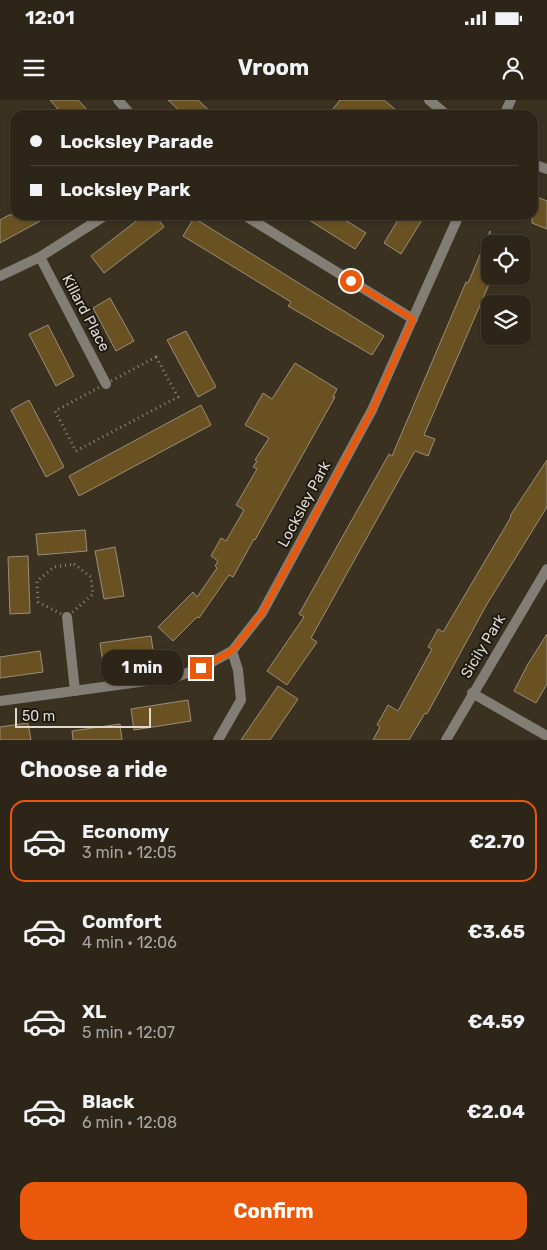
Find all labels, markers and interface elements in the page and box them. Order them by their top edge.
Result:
text: 12:01 [25,6,75,29]
icon: menu [20,54,48,82]
text: Vroom [238,54,309,81]
icon: person [499,54,527,82]
text: Locksley Parade [60,130,213,153]
text: Locksley Park [60,178,190,201]
map controls [481,235,531,345]
button: locate [481,235,531,285]
route start [340,270,362,292]
street label: Killard Place [58,271,114,355]
button: layers [481,295,531,345]
street label: Locksley Park [274,458,334,550]
street label: Sicily Park [457,611,509,681]
callout: 1 min [101,650,184,686]
route end [190,657,212,679]
text: 1 min [122,658,162,677]
scale bar [15,705,151,728]
text: 50 m [22,708,55,725]
text: Choose a ride [20,756,167,783]
icon: car [22,819,67,864]
text: Economy [82,820,169,843]
text: €2.70 [469,830,525,853]
text: 3 min · 12:05 [82,843,176,862]
icon: car [22,909,67,954]
text: Comfort [82,910,162,933]
text: €3.65 [468,920,525,943]
text: 4 min · 12:06 [82,933,177,952]
icon: car [22,999,67,1044]
text: XL [82,1000,106,1023]
text: €4.59 [467,1010,525,1033]
text: 5 min · 12:07 [82,1023,175,1042]
icon: car [22,1089,67,1134]
text: Black [82,1090,134,1113]
text: €2.04 [467,1100,525,1123]
text: 6 min · 12:08 [82,1113,177,1132]
button: Confirm [20,1182,527,1240]

